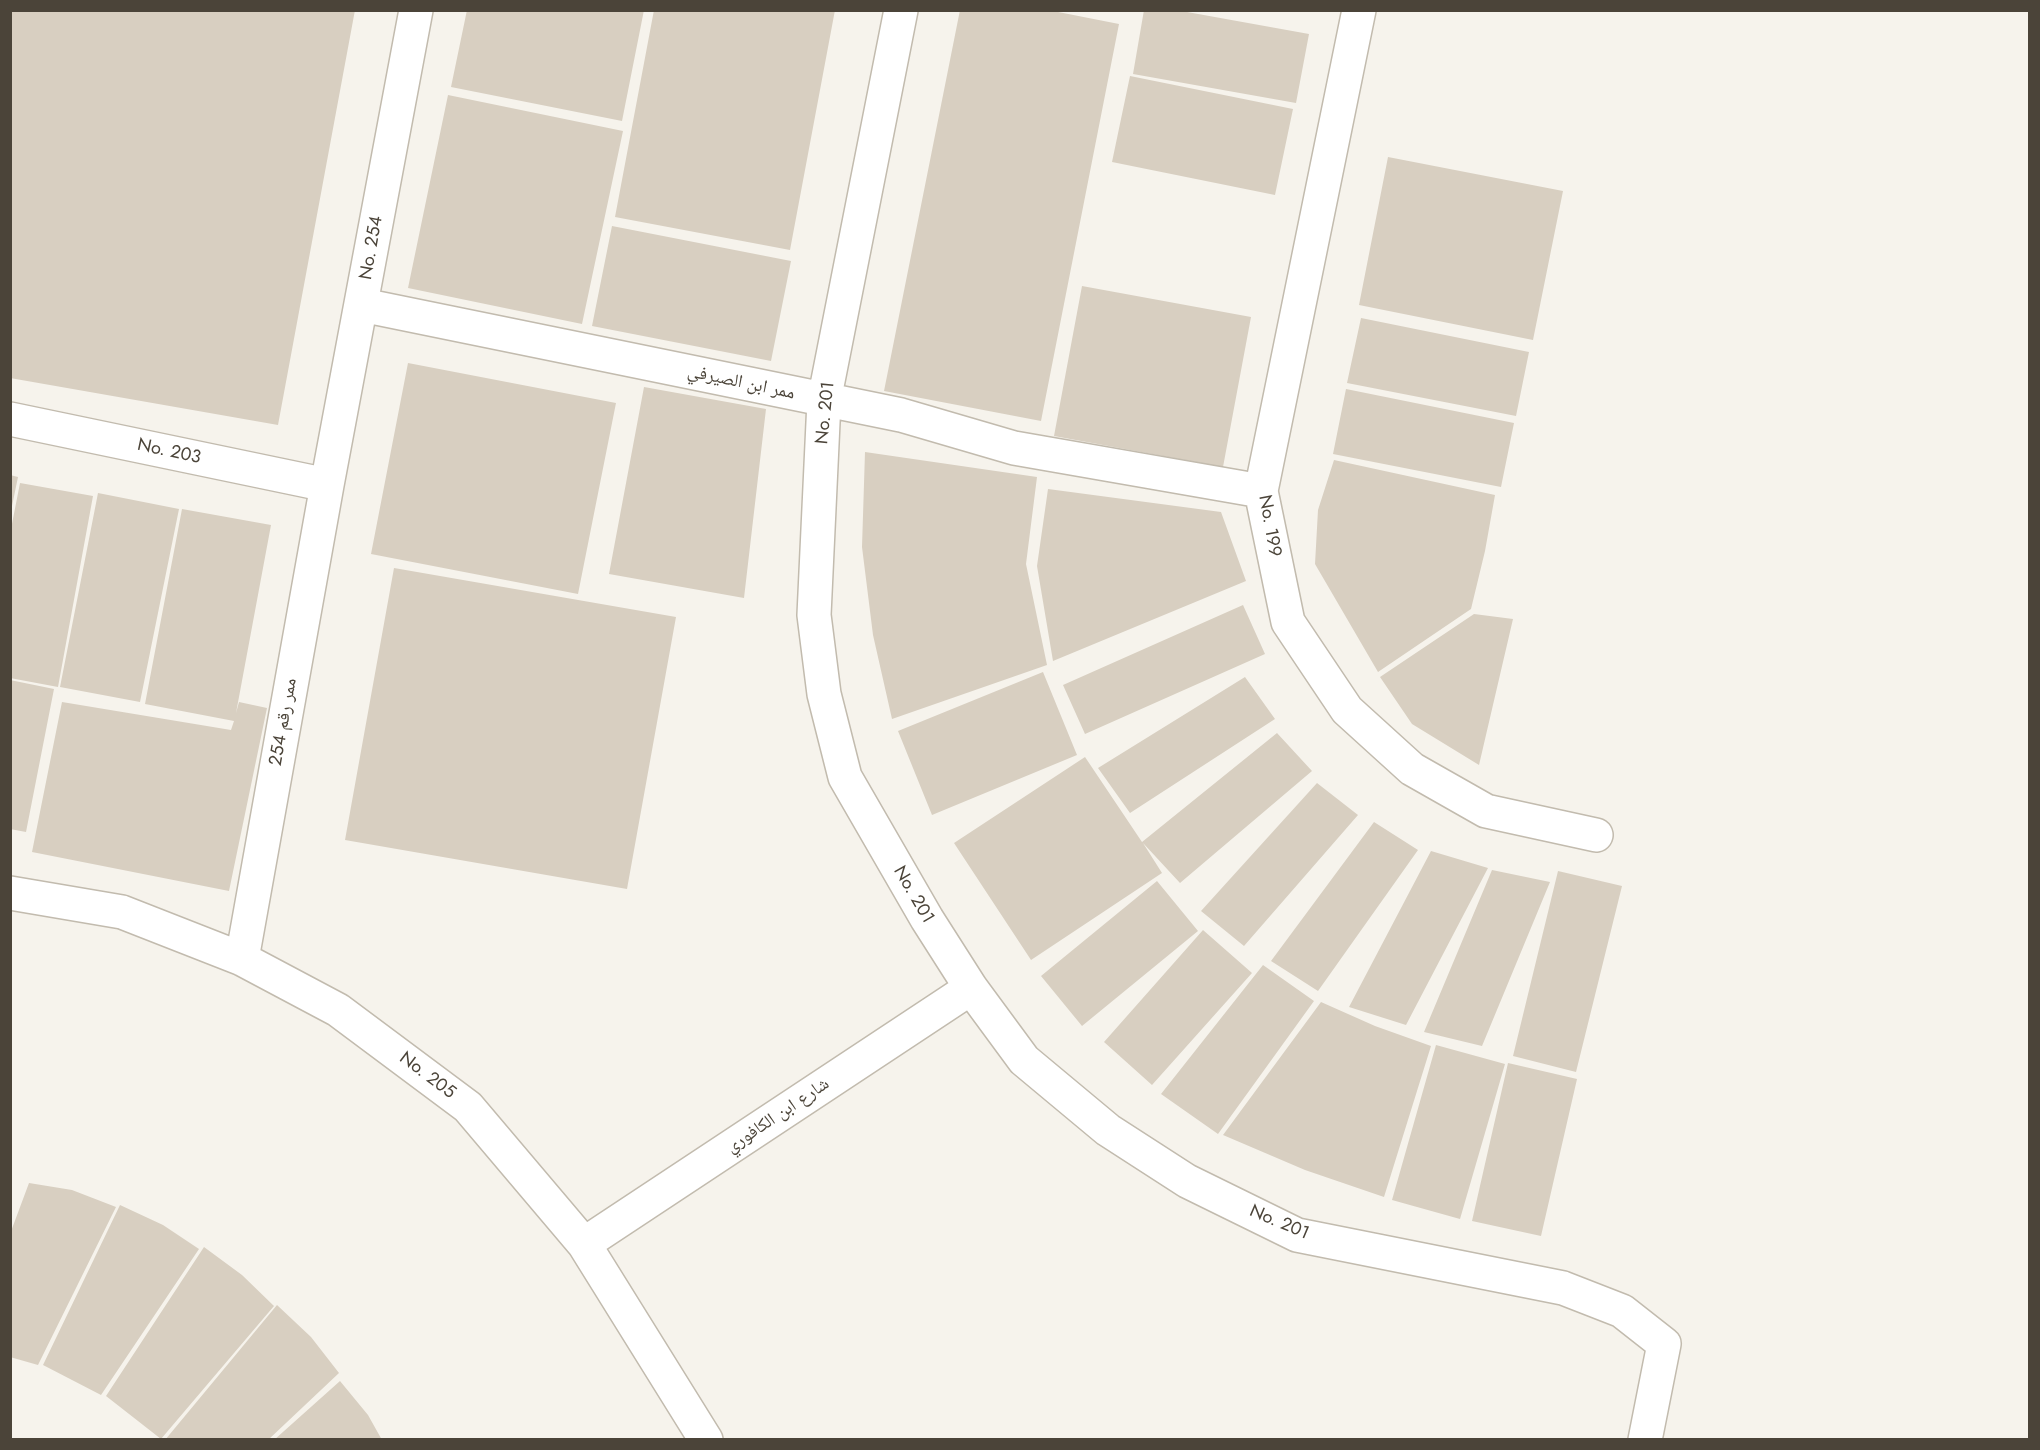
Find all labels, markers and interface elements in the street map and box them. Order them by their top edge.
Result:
street label: No. 254 [356,214,388,282]
street label: ممر ابن الصيرفي [685,361,797,405]
street label: No. 201 [812,381,840,445]
street label: No. 203 [135,435,203,469]
street label: No. 199 [1253,493,1285,559]
street label: ممر رقم 254 [266,676,302,768]
street label: No. 201 [888,862,938,928]
street label: No. 205 [395,1048,459,1104]
street label: شارع ابن الكافوري [722,1074,834,1158]
street label: No. 201 [1246,1201,1312,1245]

